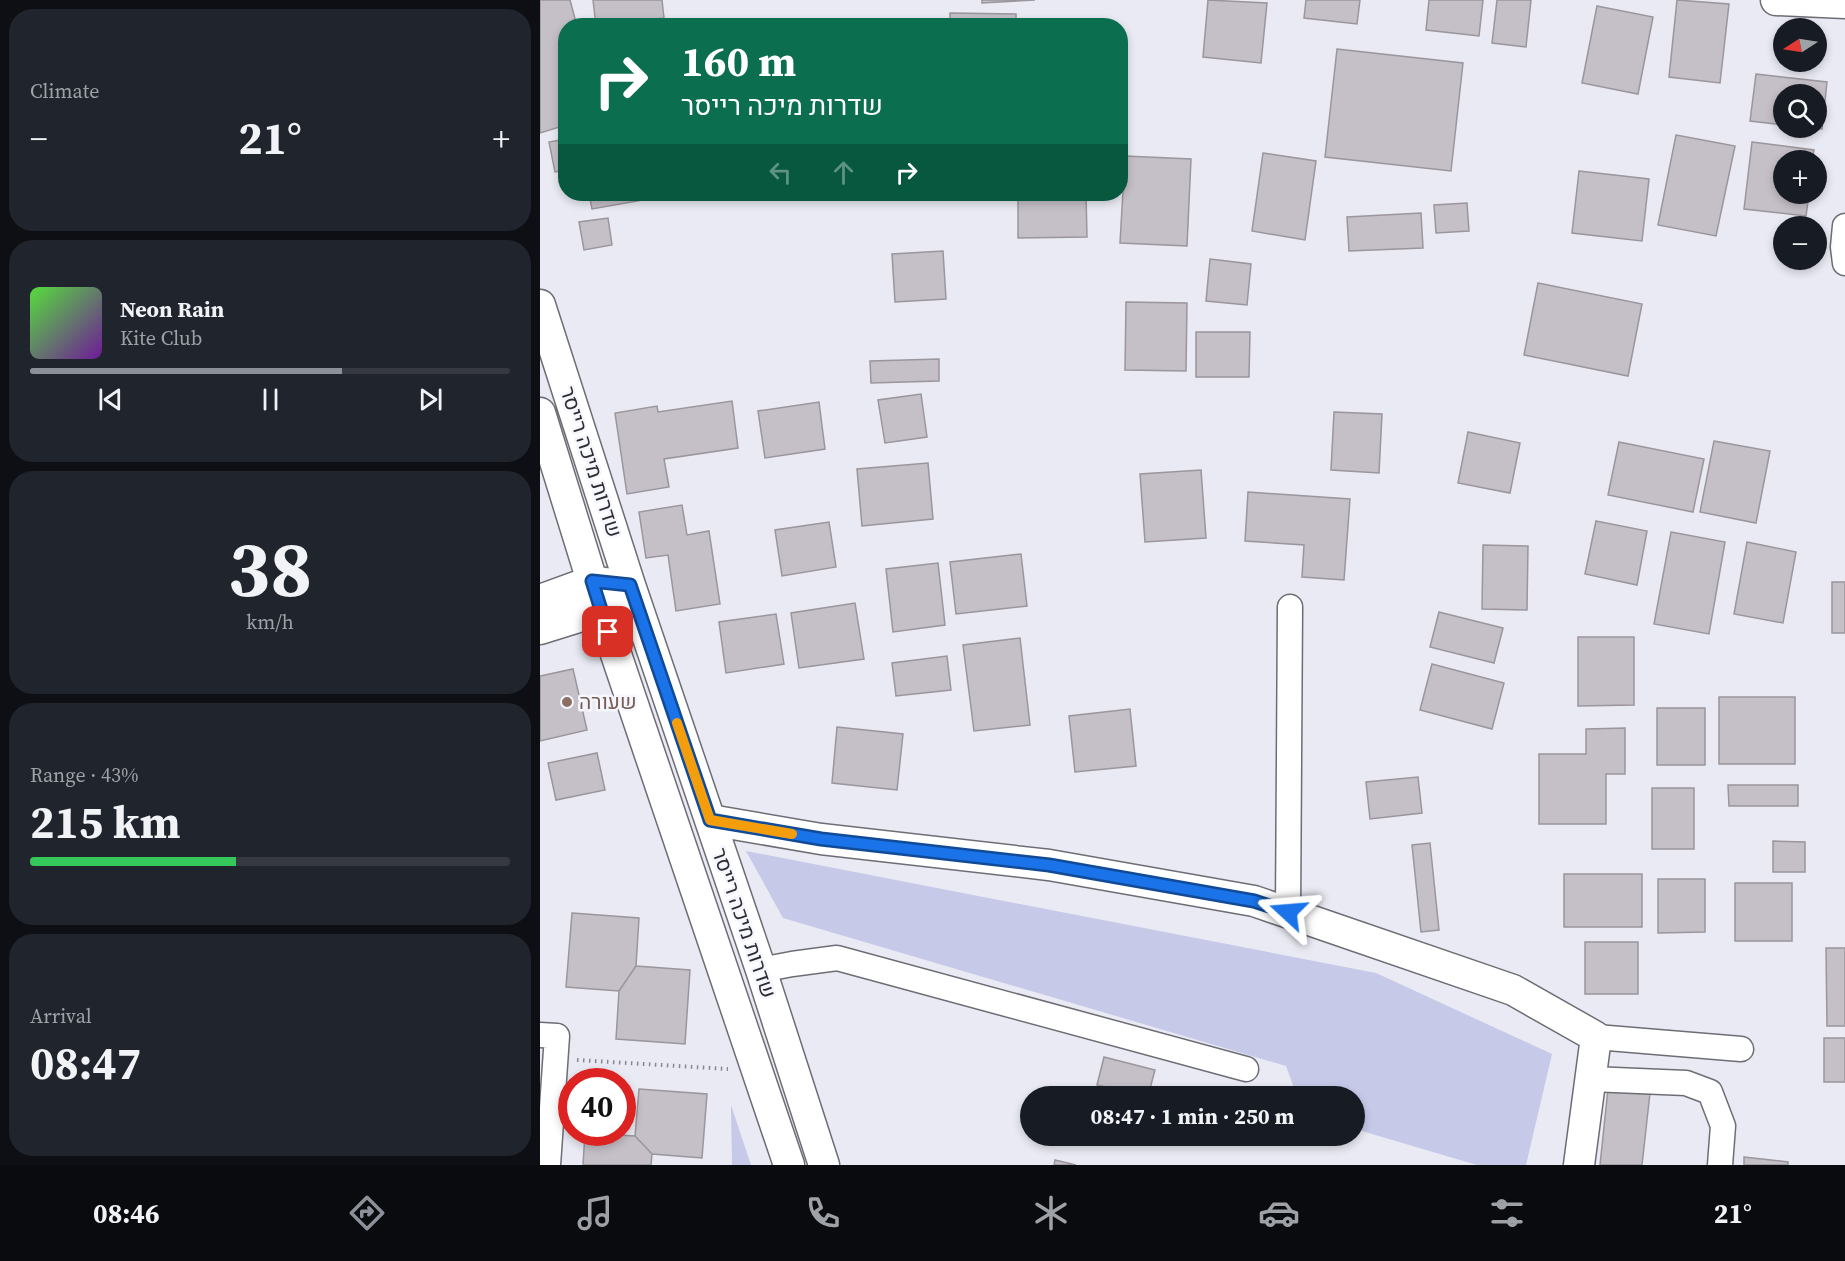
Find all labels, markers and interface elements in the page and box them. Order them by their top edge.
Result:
north arrow [1773,18,1827,72]
map controls [1773,18,1827,270]
text: 160 m [681,32,796,90]
icon: right [582,42,660,120]
text: Climate [30,77,99,105]
button: search [1773,84,1827,138]
text: שדרות מיכה רייסר [681,87,883,124]
text: 21° [238,107,302,169]
text: − [30,116,48,161]
text: + [492,116,510,161]
button: + [1773,150,1827,204]
icon: left [764,156,797,189]
icon: ahead [827,156,860,189]
icon: right [890,156,923,189]
button: − [1773,216,1827,270]
text: Neon Rain [120,294,224,324]
text: Kite Club [120,324,202,352]
icon: previous [94,383,127,416]
icon: pause [254,383,287,416]
icon: next [414,383,447,416]
street label: שדרות מיכה רייסר [553,383,630,541]
text: 38 [228,515,312,622]
pin [582,606,633,657]
text: km/h [246,608,294,636]
icon: arrive [591,615,624,648]
place label: שעורה [579,687,637,716]
marker: שעורה [560,695,574,709]
text: Range · 43% [30,761,139,789]
text: 215 km [30,791,181,853]
street label: שדרות מיכה רייסר [705,844,784,1002]
position arrow [1256,880,1320,944]
text: Arrival [30,1002,92,1030]
text: 08:47 [30,1032,141,1094]
speed limit sign: 40 [558,1068,636,1146]
text: 08:47 · 1 min · 250 m [1091,1101,1294,1131]
icon: directions [346,1192,388,1234]
icon: music [574,1192,616,1234]
icon: phone [802,1192,844,1234]
icon: climate [1030,1192,1072,1234]
icon: car [1258,1192,1300,1234]
icon: filters [1486,1192,1528,1234]
text: 08:46 [93,1195,160,1232]
text: 21° [1714,1195,1752,1232]

